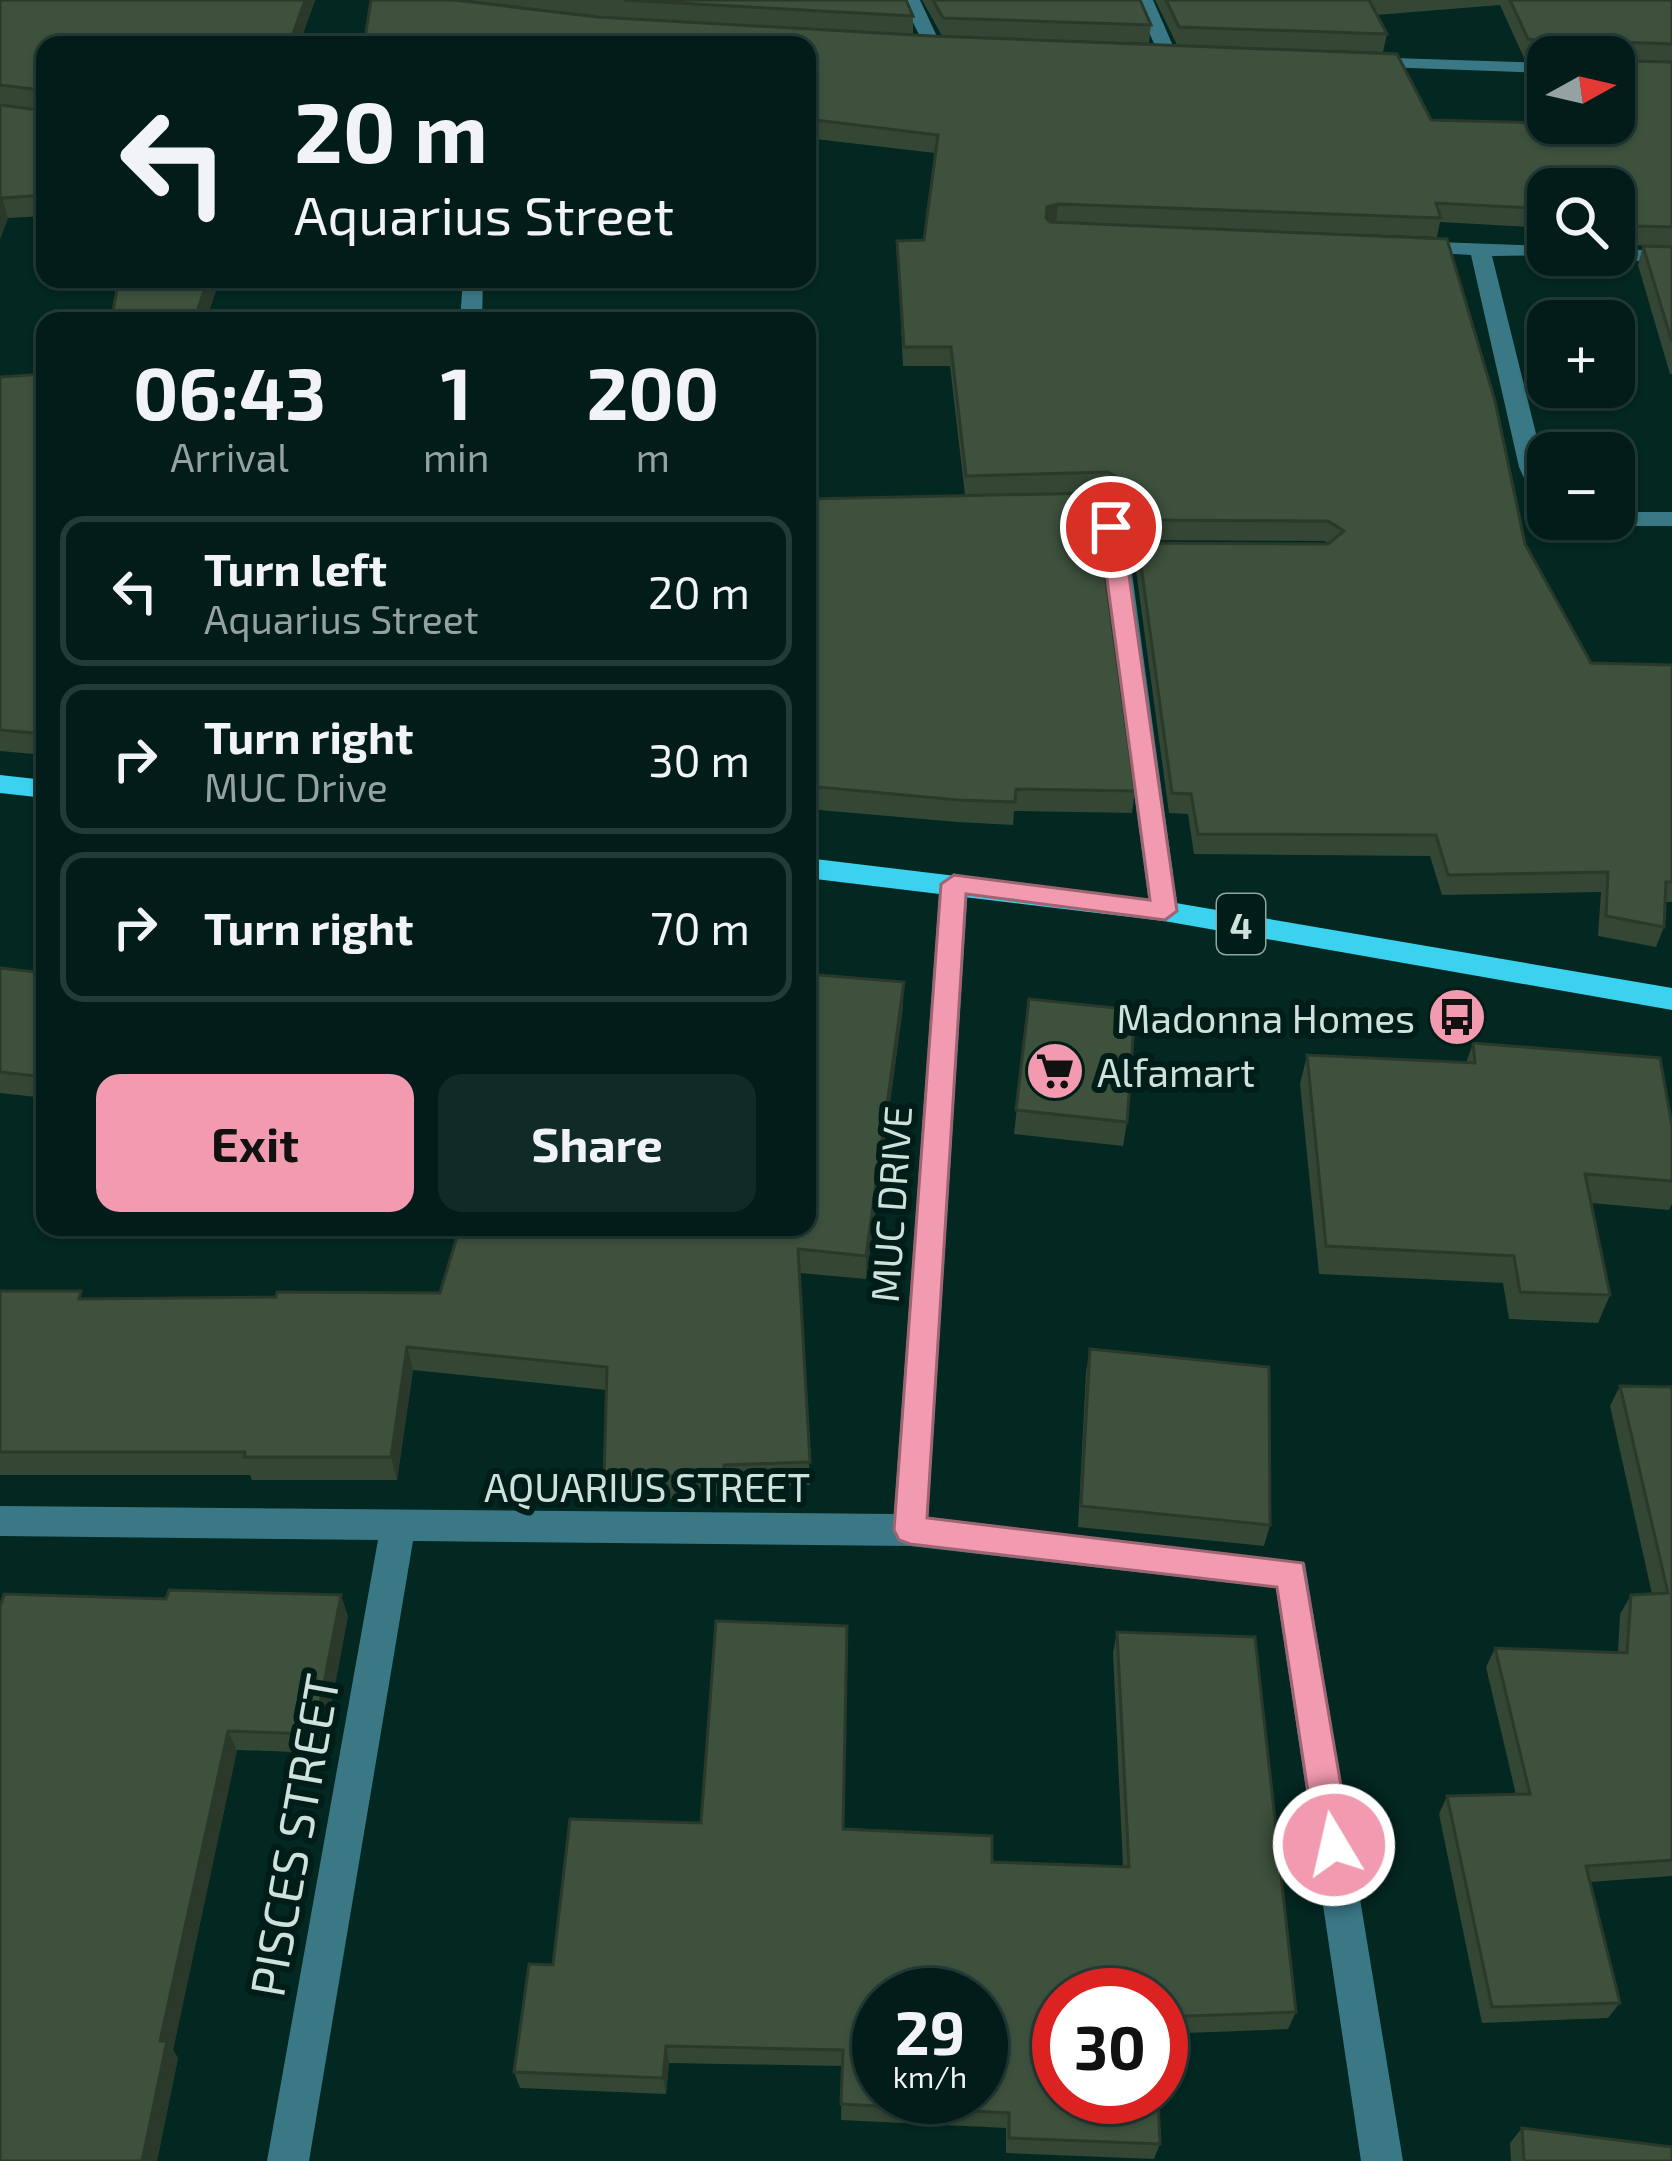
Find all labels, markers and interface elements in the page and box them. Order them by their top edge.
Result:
north arrow [1527,36,1635,144]
map controls [1527,36,1635,540]
text: 20 m [294,79,488,180]
icon: left [96,84,252,240]
button: search [1527,168,1635,276]
text: Aquarius Street [294,181,674,246]
button: + [1527,300,1635,408]
text: 06:43 [133,348,326,434]
text: 1 [441,348,472,434]
text: 200 [586,348,719,434]
button: − [1527,432,1635,540]
text: Arrival [170,433,289,480]
text: min [423,433,489,480]
text: m [636,433,670,480]
pin [1060,476,1162,578]
icon: arrive [1078,494,1144,560]
text: Turn left [204,541,387,595]
icon: left [102,558,168,624]
text: 20 m [648,564,750,618]
text: Aquarius Street [204,595,479,642]
text: Turn right [204,709,413,763]
icon: right [102,726,168,792]
text: 30 m [648,732,750,786]
text: MUC Drive [204,763,388,810]
icon: right [102,894,168,960]
road number: 4 [1217,894,1265,954]
text: Turn right [204,900,413,954]
text: 70 m [650,900,750,954]
bus stop icon: Madonna Homes [1426,986,1488,1048]
place label: Madonna Homes [1116,994,1415,1041]
supermarket icon: Alfamart [1024,1040,1086,1102]
place label: Alfamart [1097,1048,1255,1095]
button: Exit [96,1074,414,1212]
button: Share [438,1074,756,1212]
street label: MUC DRIVE [860,1104,920,1304]
street label: AQUARIUS STREET [484,1463,810,1510]
street label: PISCES STREET [236,1670,350,2000]
position arrow [1271,1782,1397,1908]
speed limit sign: 30 [1032,1968,1188,2124]
text: 29 [895,1995,965,2067]
text: km/h [893,2058,967,2094]

